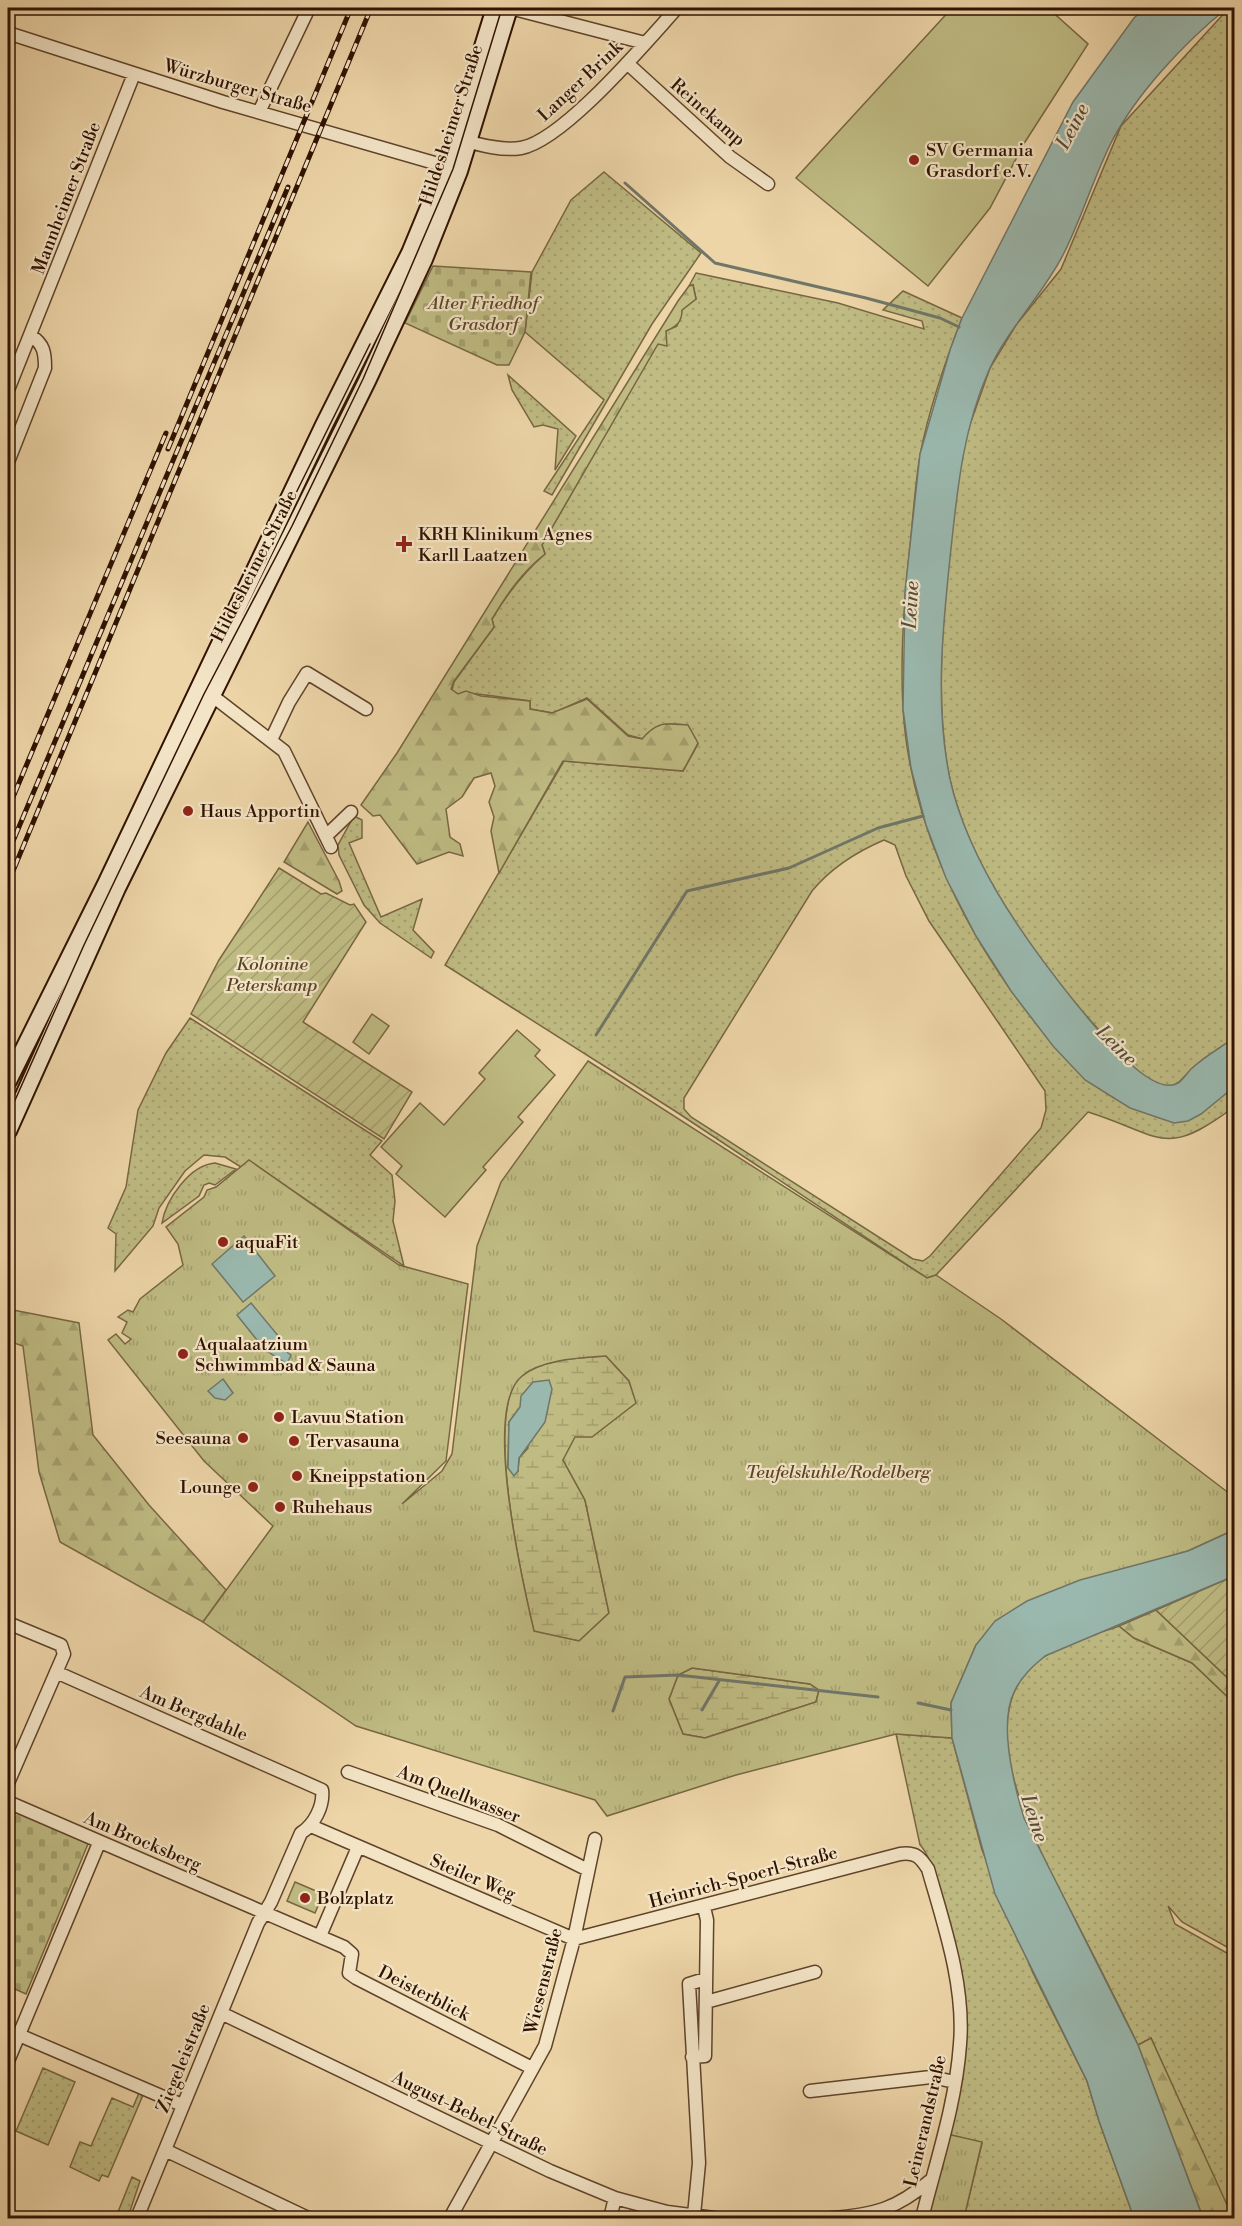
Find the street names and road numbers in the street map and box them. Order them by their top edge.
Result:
street label: Langer Brink [533,35,629,127]
street label: Hildesheimer Straße [415,42,488,208]
street label: Würzburger Straße [160,54,315,119]
street label: Reinekamp [665,73,750,151]
street label: Mannheimer Straße [27,119,106,278]
street label: Hildesheimer Straße [206,486,303,646]
street label: Am Bergdahle [135,1680,251,1747]
street label: Am Quellwasser [393,1760,524,1829]
street label: Am Brocksberg [80,1806,206,1877]
street label: Heinrich-Spoerl-Straße [646,1841,840,1914]
street label: Steiler Weg [426,1849,520,1906]
street label: Wiesenstraße [519,1926,568,2038]
street label: Deisterblick [374,1960,475,2027]
street label: Ziegeleistraße [151,2000,216,2116]
street label: Leinerandstraße [899,2053,952,2189]
street label: August-Bebel-Straße [387,2065,551,2161]

